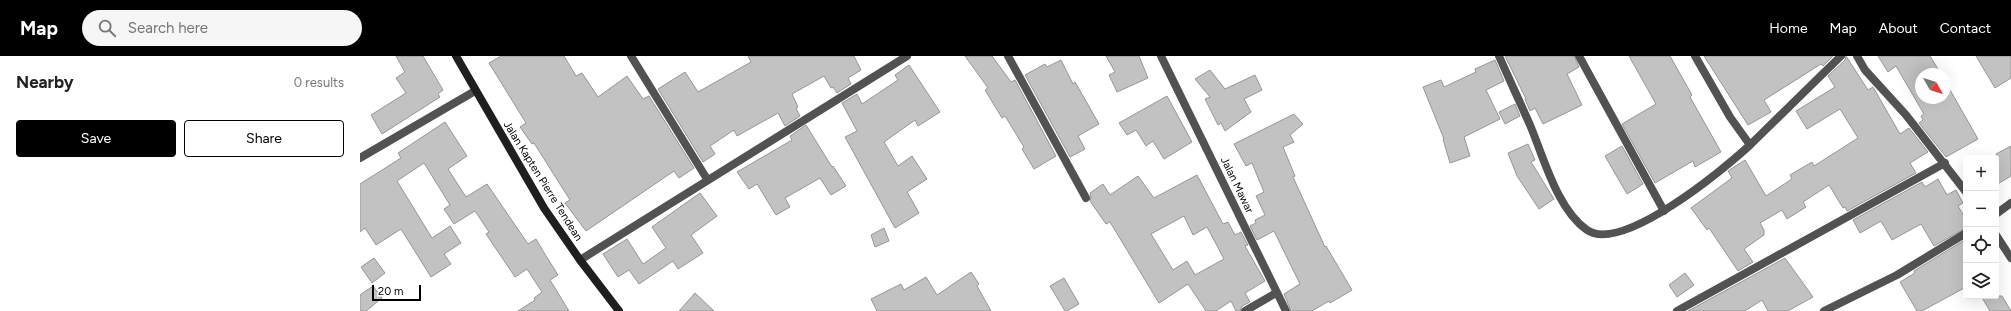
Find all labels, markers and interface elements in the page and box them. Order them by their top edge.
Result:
search box [82,10,362,46]
text: Map [20,17,58,40]
icon: search [96,17,118,39]
text: Search here [128,19,208,37]
text: Home [1769,20,1808,37]
text: Map [1830,20,1857,37]
text: About [1879,20,1918,37]
text: Contact [1940,20,1991,37]
north arrow [1915,68,1951,104]
text: Nearby [16,72,74,92]
text: 0 results [294,75,344,90]
street label: Jalan Kapten Pierre Tendean [501,119,585,243]
button: Save [16,120,176,157]
button: Share [184,120,344,157]
street label: Jalan Mawar [1218,155,1256,215]
map controls [1963,155,1999,299]
button: + [1963,155,1999,191]
button: − [1963,191,1999,227]
button: locate [1963,227,1999,263]
button: layers [1963,263,1999,299]
scale bar [372,283,421,302]
text: 20 m [378,285,403,298]

